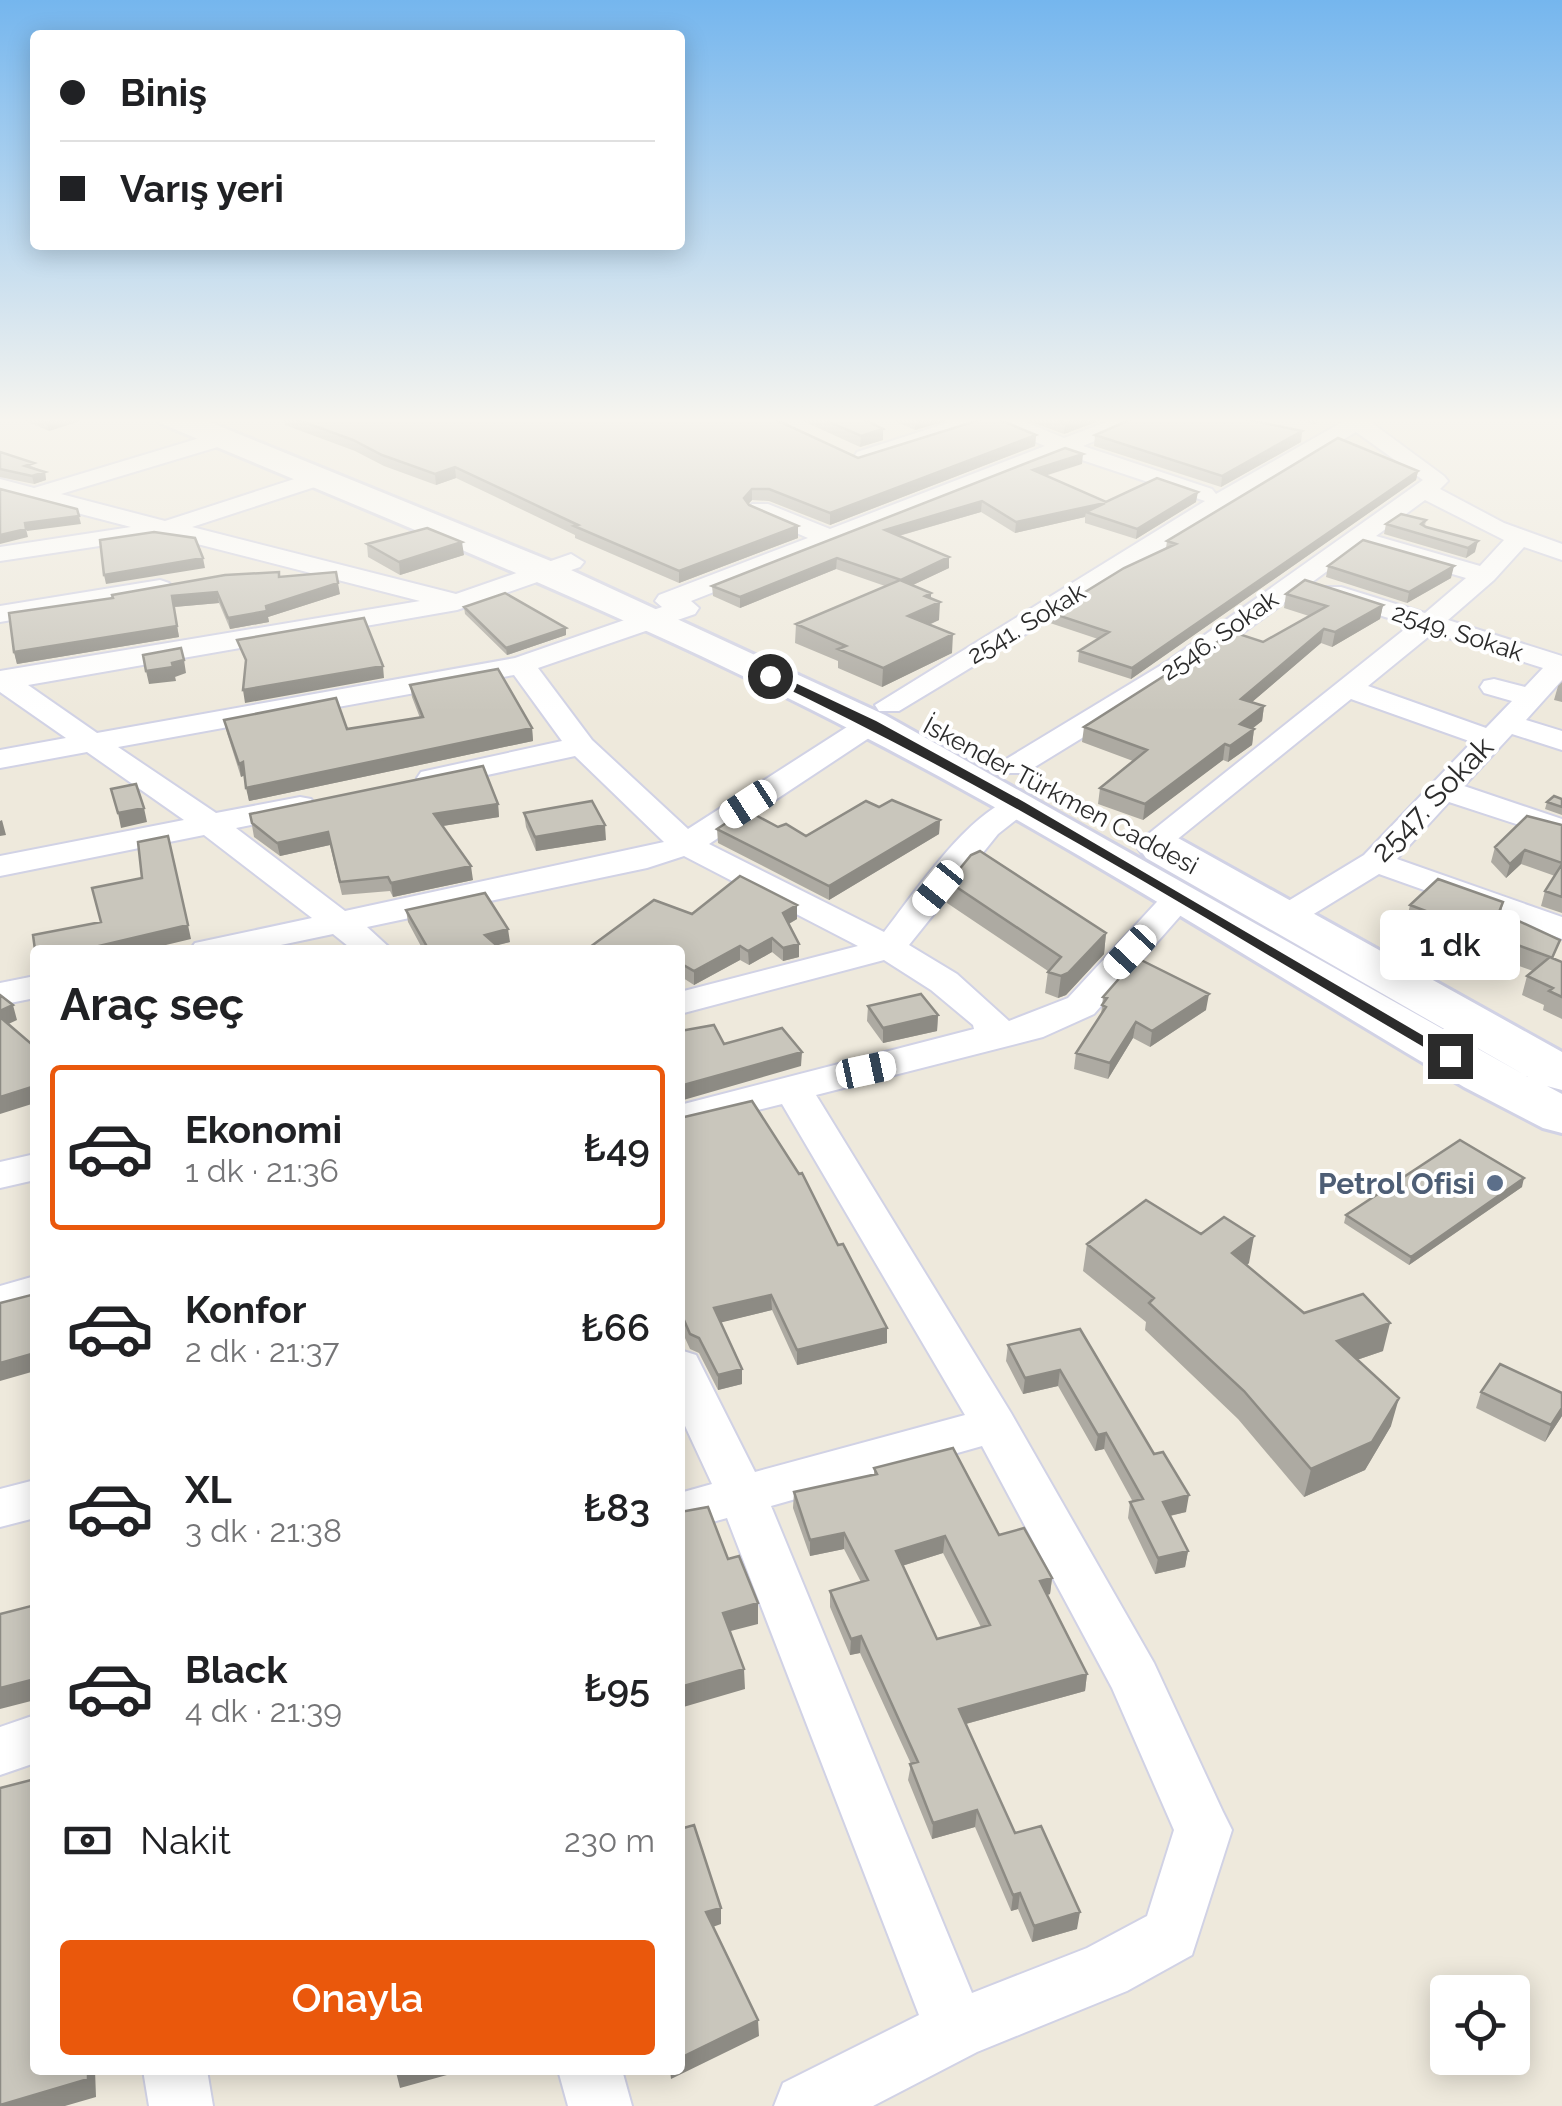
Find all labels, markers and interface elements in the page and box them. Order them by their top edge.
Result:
text: Biniş [120,70,207,115]
text: Varış yeri [120,166,284,211]
street label: 2541. Sokak [962,576,1091,670]
street label: 2546. Sokak [1154,583,1284,686]
street label: 2549. Sokak [1389,597,1528,668]
route start [748,654,793,699]
street label: İskender Türkmen Caddesi [919,710,1203,880]
street label: 2547. Sokak [1364,729,1500,869]
car [715,775,781,833]
car [907,855,969,921]
callout: 1 dk [1380,911,1520,981]
car [1099,920,1161,984]
text: 1 dk [1420,926,1480,963]
text: Araç seç [60,978,244,1031]
route end [1428,1034,1473,1079]
car [834,1049,898,1091]
icon: car [65,1103,155,1193]
text: Ekonomi [185,1107,342,1152]
text: ₺49 [584,1125,650,1170]
text: 1 dk · 21:36 [185,1152,339,1189]
place label: Petrol Ofisi [1318,1166,1475,1201]
marker: Petrol Ofisi [1484,1172,1506,1194]
icon: car [65,1283,155,1373]
text: Konfor [185,1287,307,1332]
text: ₺66 [581,1305,650,1350]
text: 2 dk · 21:37 [185,1332,340,1369]
icon: car [65,1463,155,1553]
text: XL [185,1467,232,1512]
text: ₺83 [584,1485,650,1530]
text: 3 dk · 21:38 [185,1512,342,1549]
icon: car [65,1643,155,1733]
text: Black [185,1647,287,1692]
text: ₺95 [584,1665,650,1710]
text: 4 dk · 21:39 [185,1692,342,1729]
icon: cash [60,1813,115,1868]
text: Nakit [140,1818,231,1863]
text: 230 m [564,1822,655,1859]
button: Onayla [60,1940,655,2055]
map controls [1430,1975,1530,2075]
button: locate [1430,1975,1530,2075]

